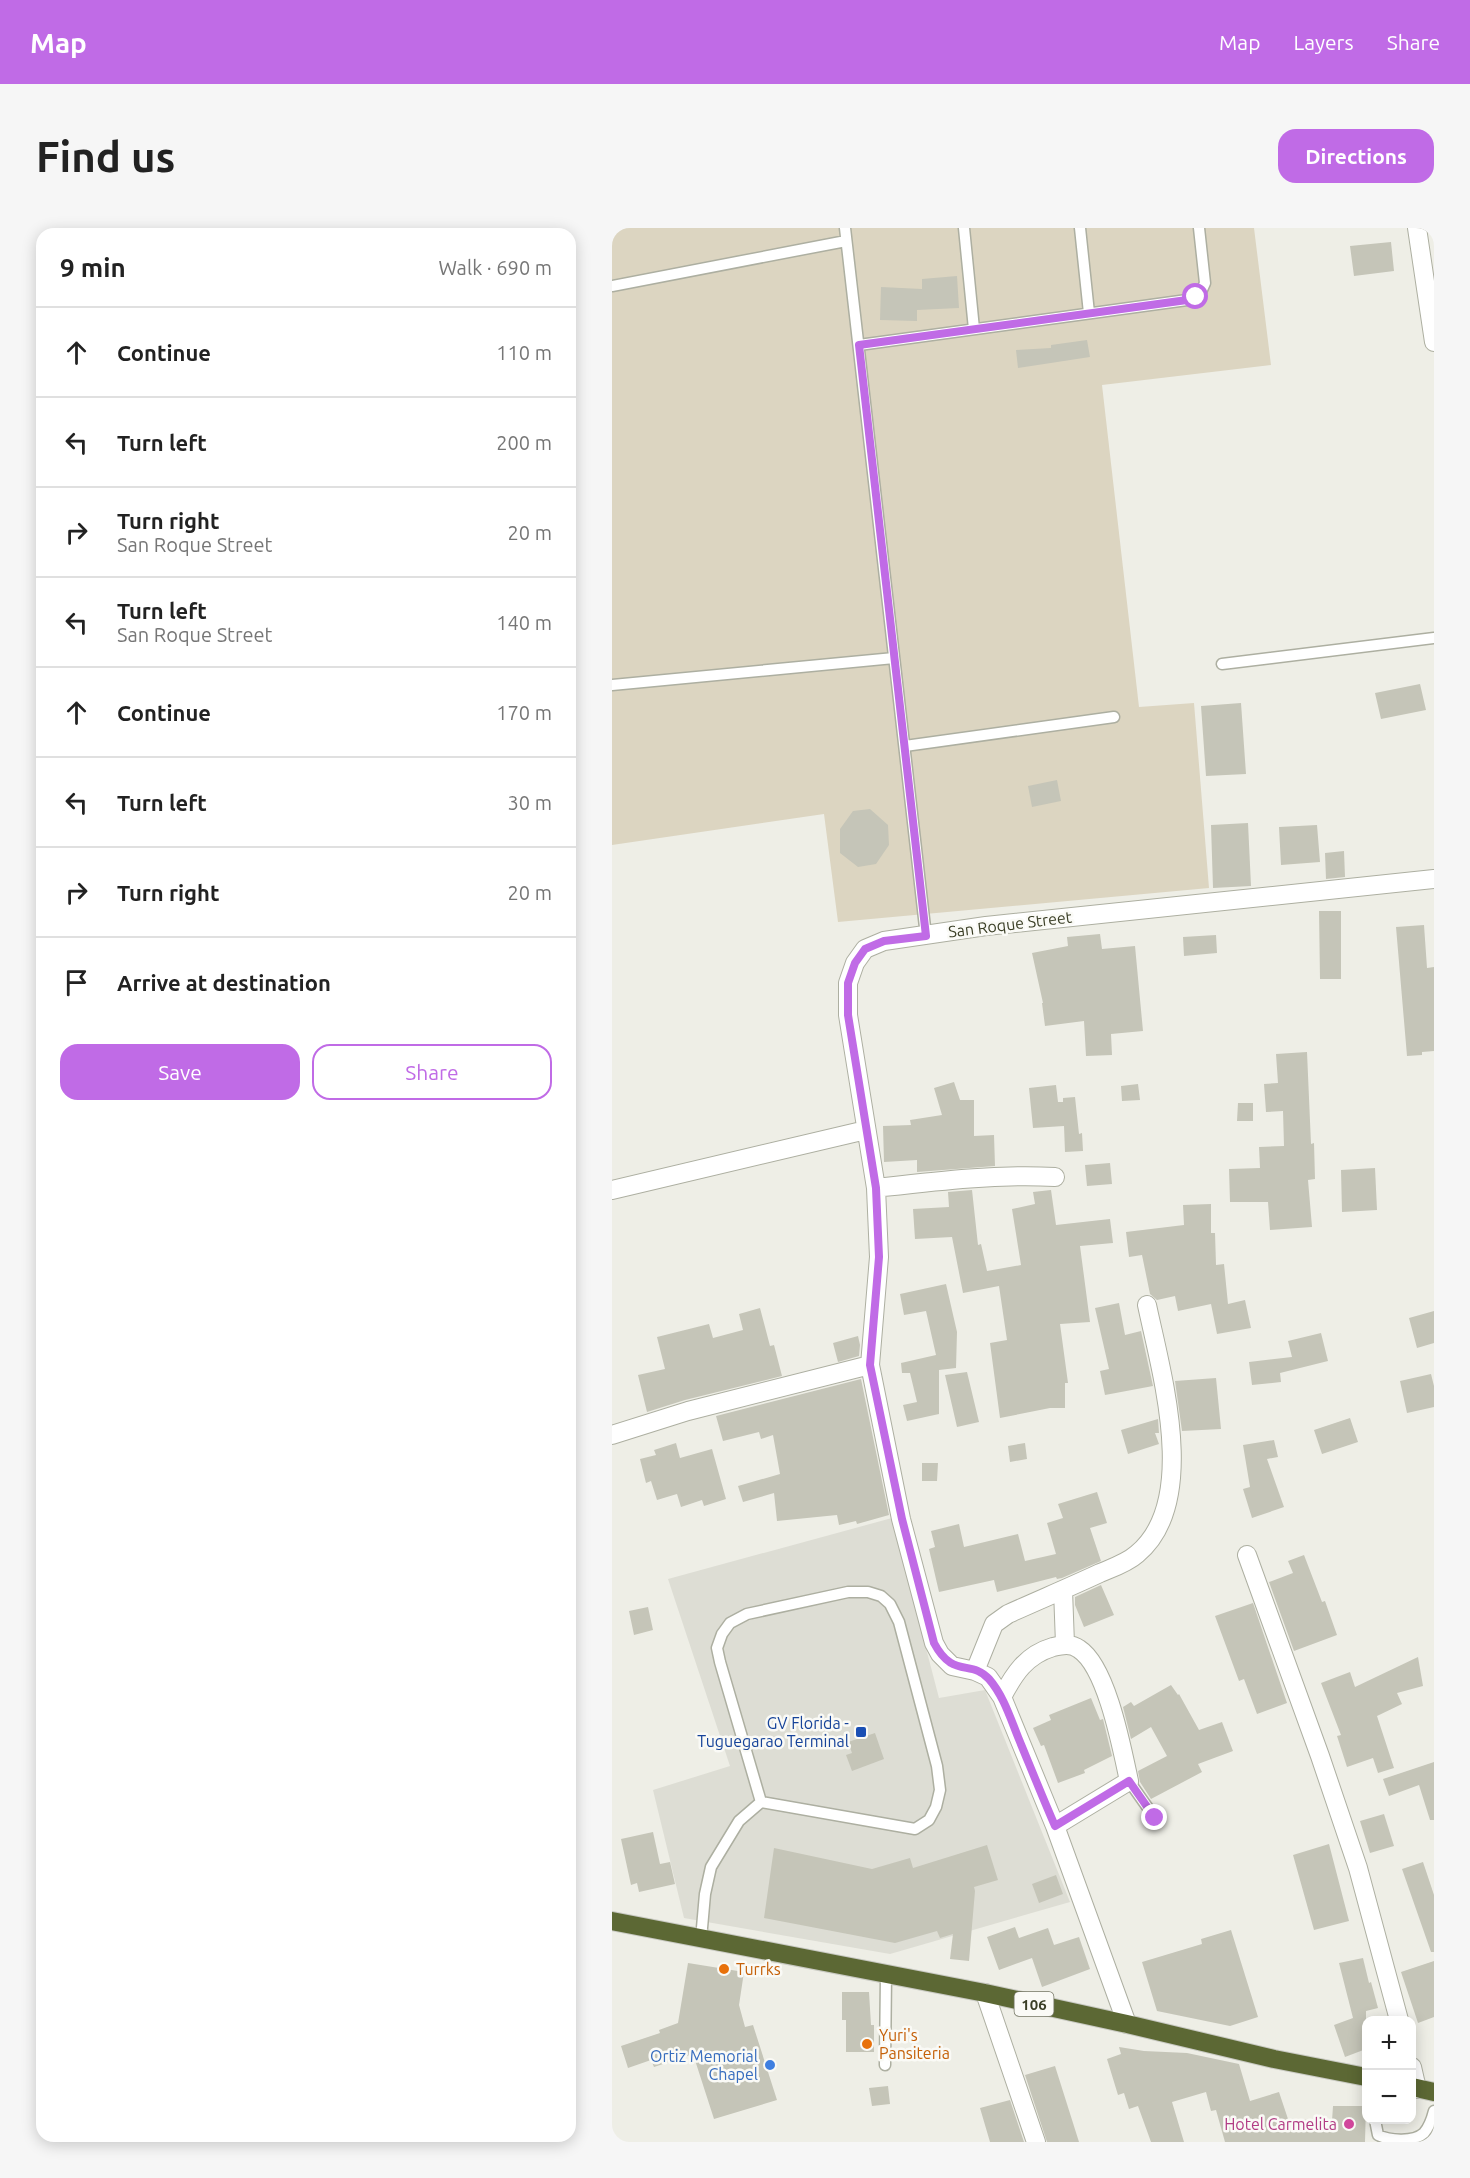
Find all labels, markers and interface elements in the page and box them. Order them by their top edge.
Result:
text: Map [30,27,87,58]
text: Map [1219,30,1260,54]
text: Layers [1293,30,1354,54]
text: Share [1387,30,1440,54]
button: Directions [1278,129,1434,183]
text: Find us [36,133,175,180]
text: 9 min [60,253,126,282]
text: Walk · 690 m [439,256,552,279]
route start [1182,283,1208,309]
icon: ahead [60,336,93,369]
text: Continue [117,340,211,365]
text: 110 m [496,341,552,364]
icon: left [60,426,93,459]
text: Turn left [117,430,207,455]
text: 200 m [496,431,552,454]
text: Turn right [117,508,219,533]
icon: right [60,516,93,549]
text: 20 m [508,521,552,544]
text: San Roque Street [117,533,272,556]
text: Turn left [117,598,207,623]
icon: left [60,606,93,639]
text: 140 m [496,611,552,634]
text: San Roque Street [117,623,272,646]
icon: ahead [60,696,93,729]
text: Continue [117,700,211,725]
text: 170 m [496,701,552,724]
icon: left [60,786,93,819]
text: Turn left [117,790,207,815]
text: 30 m [508,791,552,814]
icon: right [60,876,93,909]
text: Turn right [117,880,219,905]
text: 20 m [508,881,552,904]
street label: San Roque Street [947,907,1074,941]
icon: arrive [60,966,93,999]
text: Arrive at destination [117,970,331,995]
button: Save [60,1044,300,1100]
button: Share [312,1044,552,1100]
place label: GV Florida - Tuguegarao Terminal [697,1714,849,1750]
marker: GV Florida - Tuguegarao Terminal [854,1725,868,1739]
route end [1141,1804,1167,1830]
place label: Turrks [736,1960,781,1978]
marker: Turrks [717,1962,731,1976]
road number: 106 [1014,1992,1054,2016]
map controls [1362,2016,1416,2124]
button: + [1362,2016,1416,2070]
place label: Yuri's Pansiteria [879,2026,950,2062]
marker: Yuri's Pansiteria [860,2037,874,2051]
place label: Ortiz Memorial Chapel [650,2047,758,2083]
marker: Ortiz Memorial Chapel [763,2058,777,2072]
button: − [1362,2070,1416,2124]
place label: Hotel Carmelita [1224,2115,1337,2133]
marker: Hotel Carmelita [1342,2117,1356,2131]

